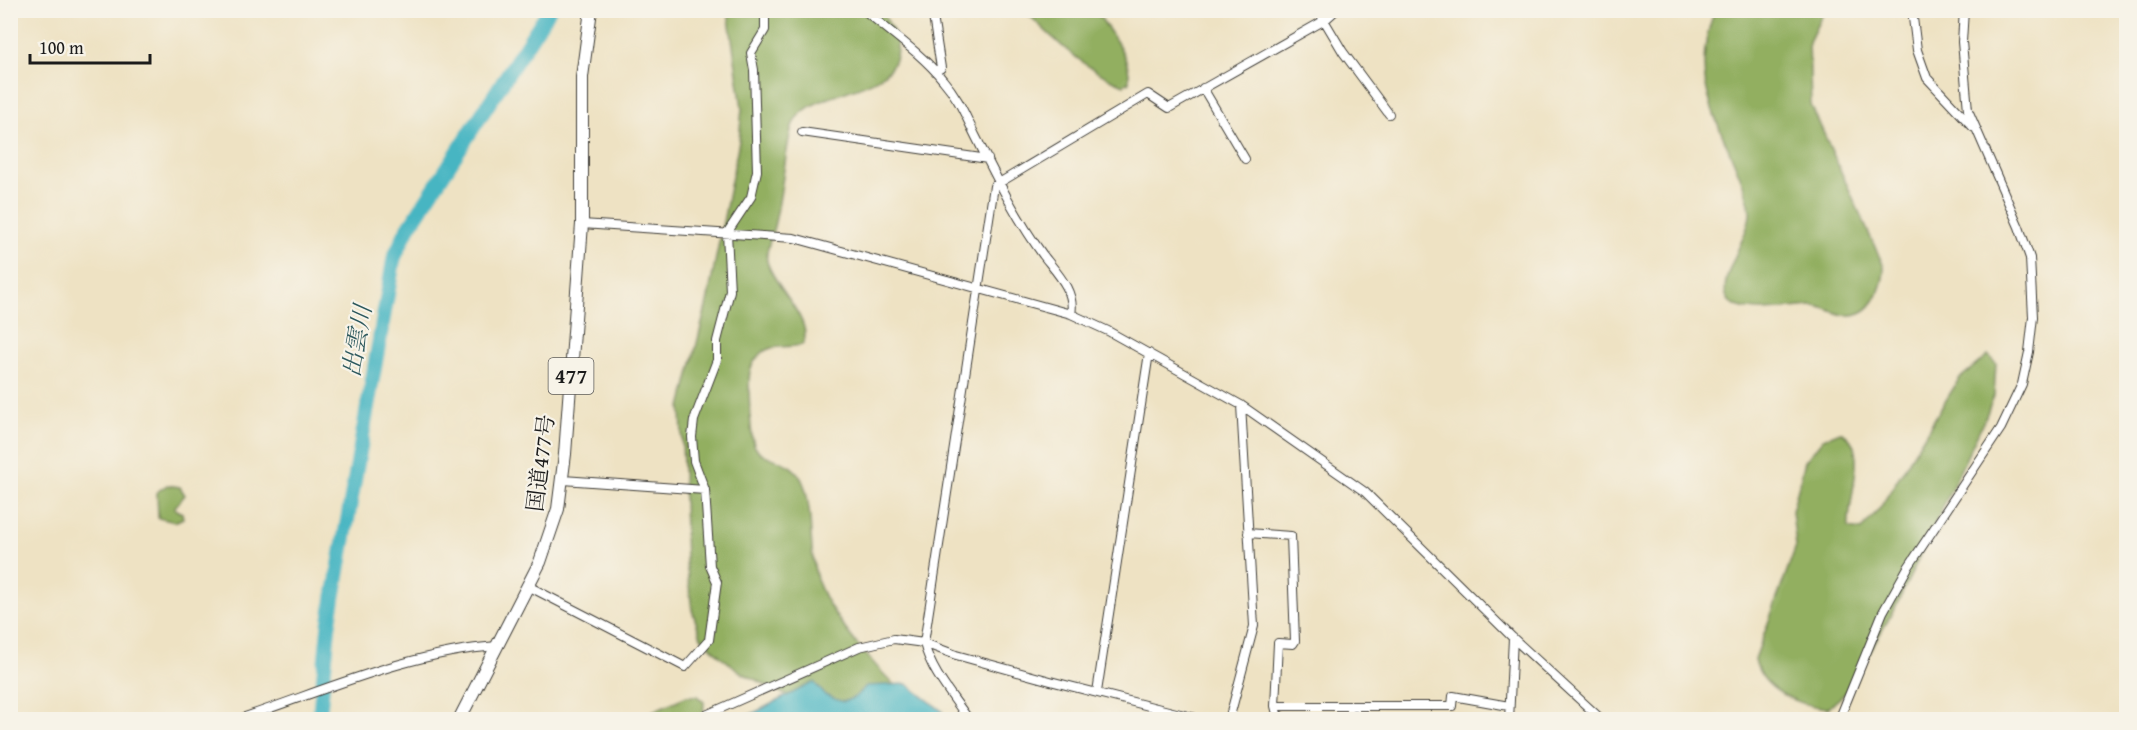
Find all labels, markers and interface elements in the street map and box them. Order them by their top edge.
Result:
scale bar [30,27,150,65]
text: 100 m [39,34,84,61]
water label: 出雲川 [333,299,381,379]
road number: 477 [548,358,594,394]
street label: 国道477号 [518,413,562,513]

